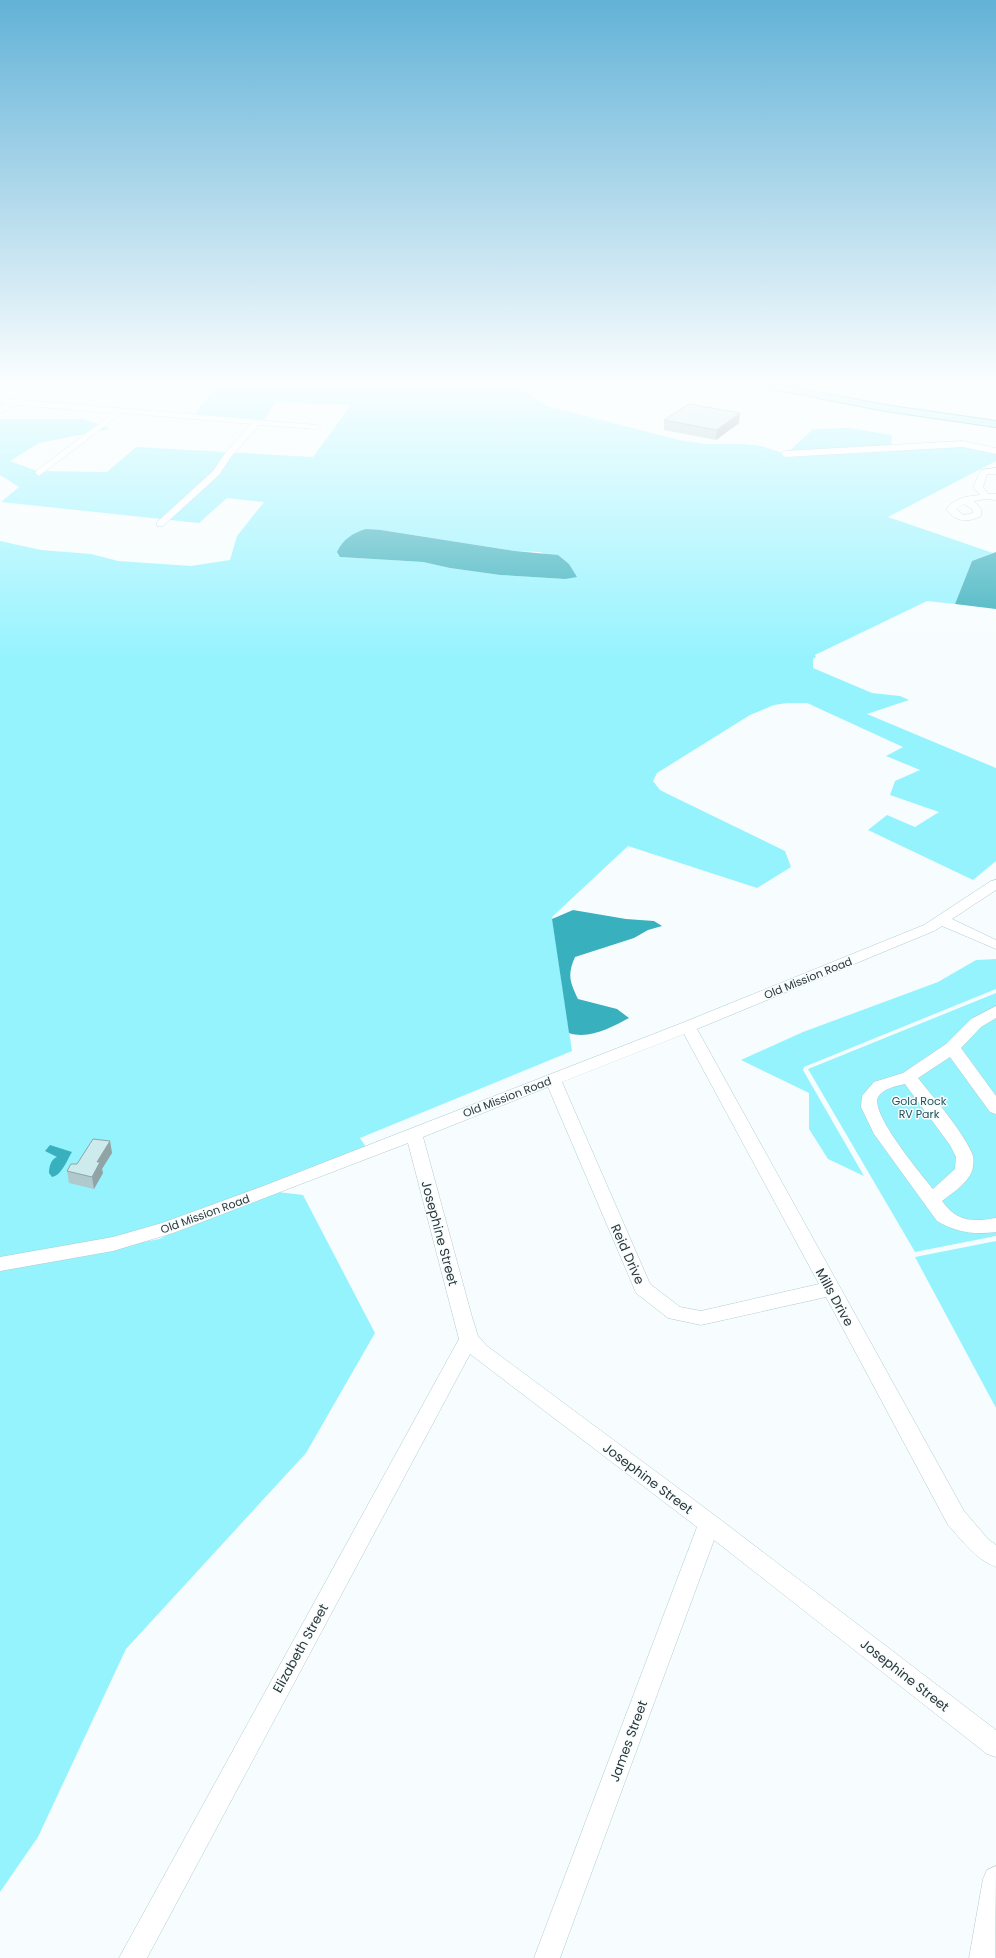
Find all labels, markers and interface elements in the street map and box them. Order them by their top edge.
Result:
street label: Old Mission Road [762,953,854,1003]
street label: Old Mission Road [460,1073,554,1121]
park label: Gold Rock RV Park [892,1093,947,1122]
street label: Josephine Street [416,1178,463,1288]
street label: Old Mission Road [158,1190,252,1238]
street label: Reid Drive [606,1221,649,1287]
street label: Mills Drive [811,1265,858,1330]
street label: Josephine Street [599,1438,697,1519]
street label: Elizabeth Street [268,1600,333,1696]
street label: Josephine Street [856,1635,953,1716]
street label: James Street [605,1698,652,1785]

